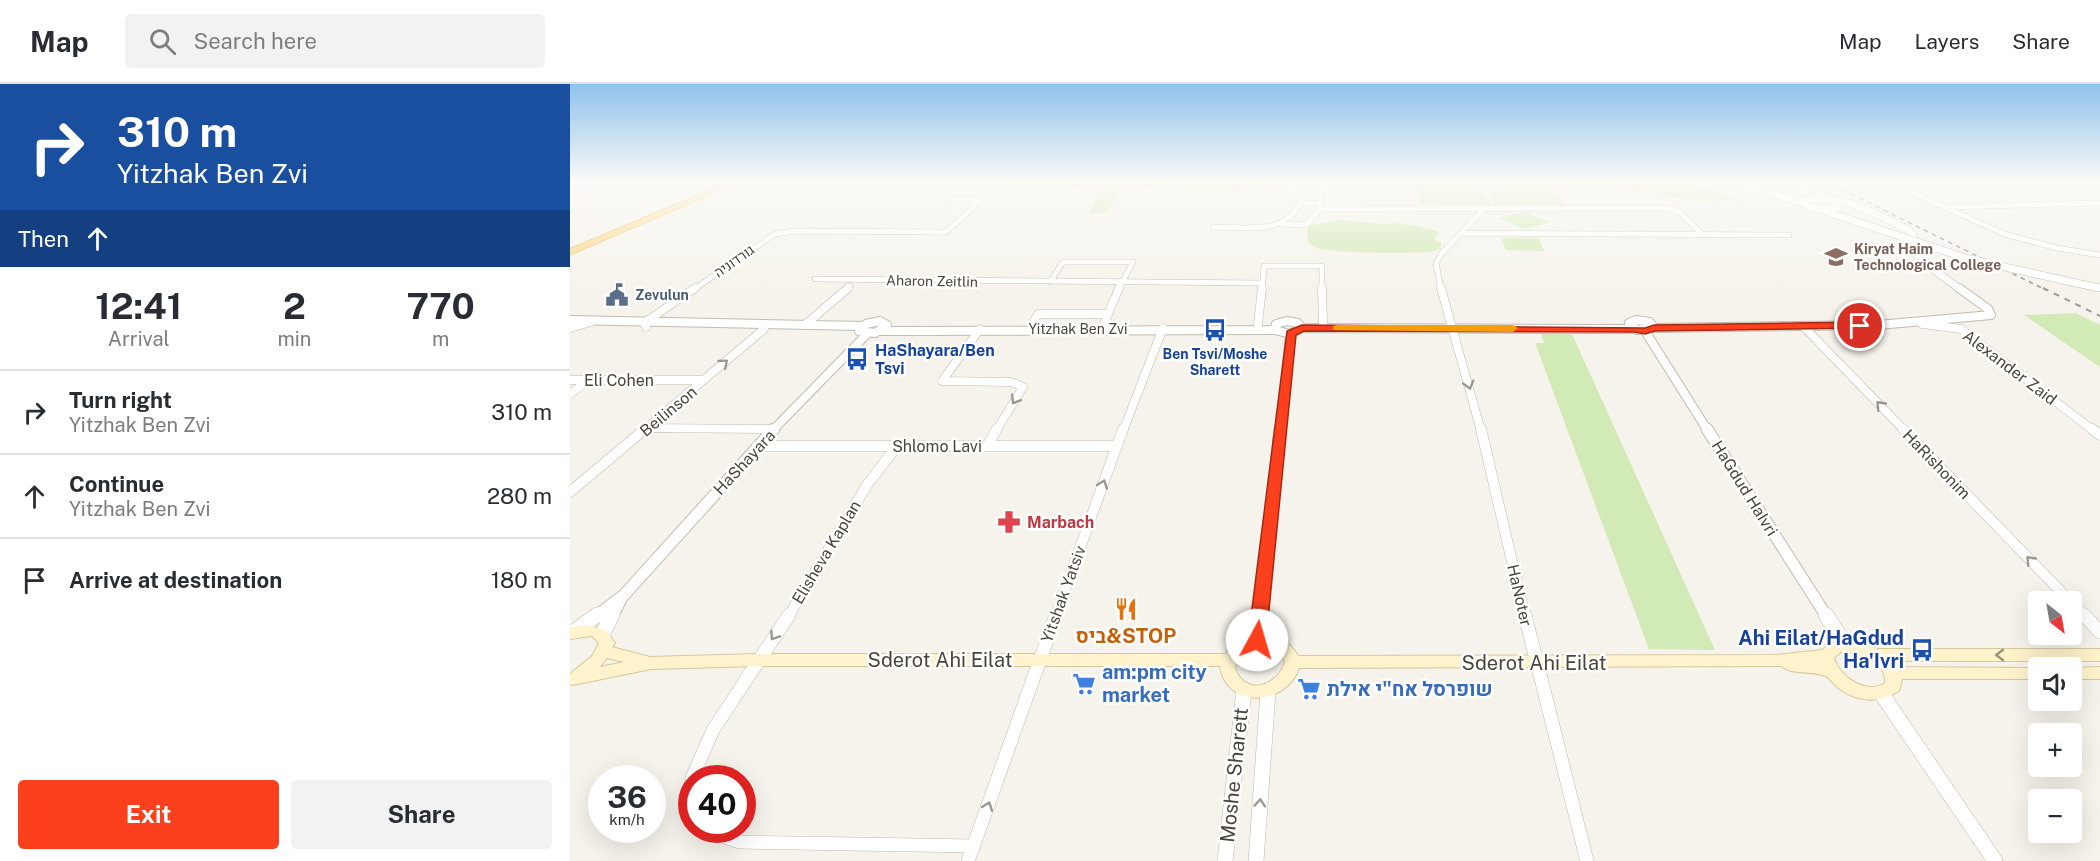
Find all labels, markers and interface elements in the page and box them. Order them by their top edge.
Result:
search box [125,14,545,68]
text: Map [30,25,89,58]
icon: search [146,25,179,58]
text: Search here [194,28,317,54]
text: Map [1839,29,1882,54]
text: Layers [1915,29,1979,54]
text: Share [2012,29,2070,54]
text: 310 m [117,107,237,156]
icon: right [18,108,96,186]
text: Yitzhak Ben Zvi [117,157,308,189]
icon: ahead [81,222,114,255]
text: Then [18,226,69,252]
street label: גורדוניה [711,241,757,281]
place label: Kiryat Haim Technological College [1854,241,2001,273]
school or university icon: Kiryat Haim Technological College [1823,244,1849,270]
street label: Aharon Zeitlin [886,272,978,290]
public building icon: Zevulun [604,282,630,308]
text: 12:41 [95,285,182,327]
text: 2 [283,285,306,327]
text: 770 [407,285,475,327]
place label: Zevulun [635,287,689,303]
pin [1834,300,1885,351]
icon: arrive [1843,309,1876,342]
bus stop icon: Ben Tsvi/Moshe Sharett [1202,317,1228,343]
street label: Yitzhak Ben Zvi [1028,321,1128,337]
street label: Alexander Zaid [1959,326,2060,409]
text: Arrival [108,327,170,351]
text: min [277,327,311,351]
text: m [432,327,449,351]
place label: HaShayara/Ben Tsvi [875,341,995,378]
bus stop icon: HaShayara/Ben Tsvi [844,346,870,372]
place label: Ben Tsvi/Moshe Sharett [1163,346,1267,378]
one-way arrow [717,359,728,370]
street label: Eli Cohen [584,371,654,390]
one-way arrow [1462,379,1474,390]
street label: Beilinson [636,382,701,441]
text: Turn right [69,387,172,413]
one-way arrow [1010,394,1022,404]
icon: right [18,396,51,429]
text: 310 m [491,399,552,425]
one-way arrow [1876,401,1887,412]
text: Yitzhak Ben Zvi [69,413,210,437]
street label: HaShayara [710,426,779,499]
street label: HaRishonim [1899,426,1974,503]
street label: Shlomo Lavi [892,437,982,456]
street label: HaGdud HaIvri [1708,437,1781,539]
text: Continue [69,471,164,497]
one-way arrow [1095,479,1108,490]
icon: ahead [18,480,51,513]
text: 280 m [487,483,552,509]
text: Yitzhak Ben Zvi [69,497,210,521]
street label: Elisheva Kaplan [788,497,865,607]
pharmacy icon: Marbach [996,509,1022,535]
place label: Marbach [1027,513,1094,532]
street label: Yitshak Yatsiv [1037,543,1090,645]
one-way arrow [2026,556,2037,566]
street label: HaNoter [1503,562,1536,628]
icon: arrive [18,564,51,597]
text: Arrive at destination [69,567,282,593]
text: 180 m [491,567,552,593]
north arrow [2028,591,2082,645]
map controls [2028,591,2082,843]
restaurant icon: ביס&STOP [1113,596,1139,622]
position arrow [1225,608,1289,672]
place label: ביס&STOP [1076,624,1176,648]
place label: Ahi Eilat/HaGdud Ha'Ivri [1738,626,1904,673]
one-way arrow [770,629,781,640]
bus stop icon: Ahi Eilat/HaGdud Ha'Ivri [1909,637,1935,663]
street label: Sderot Ahi Eilat [868,648,1012,672]
one-way arrow [1995,649,2004,661]
street label: Sderot Ahi Eilat [1462,651,1606,675]
button: sound [2028,657,2082,711]
place label: am:pm city market [1102,660,1207,707]
supermarket icon: am:pm city market [1071,671,1097,697]
supermarket icon: שופרסל אח"י אילת [1296,676,1322,702]
place label: שופרסל אח"י אילת [1327,677,1493,701]
street label: Moshe Sharett [1215,706,1253,844]
button: + [2028,723,2082,777]
speed limit sign: 40 [678,765,756,843]
text: 36 [607,779,647,815]
button: Exit [18,780,279,849]
button: Share [291,780,552,849]
button: − [2028,789,2082,843]
one-way arrow [1254,798,1267,807]
one-way arrow [980,801,993,812]
text: km/h [609,811,645,828]

